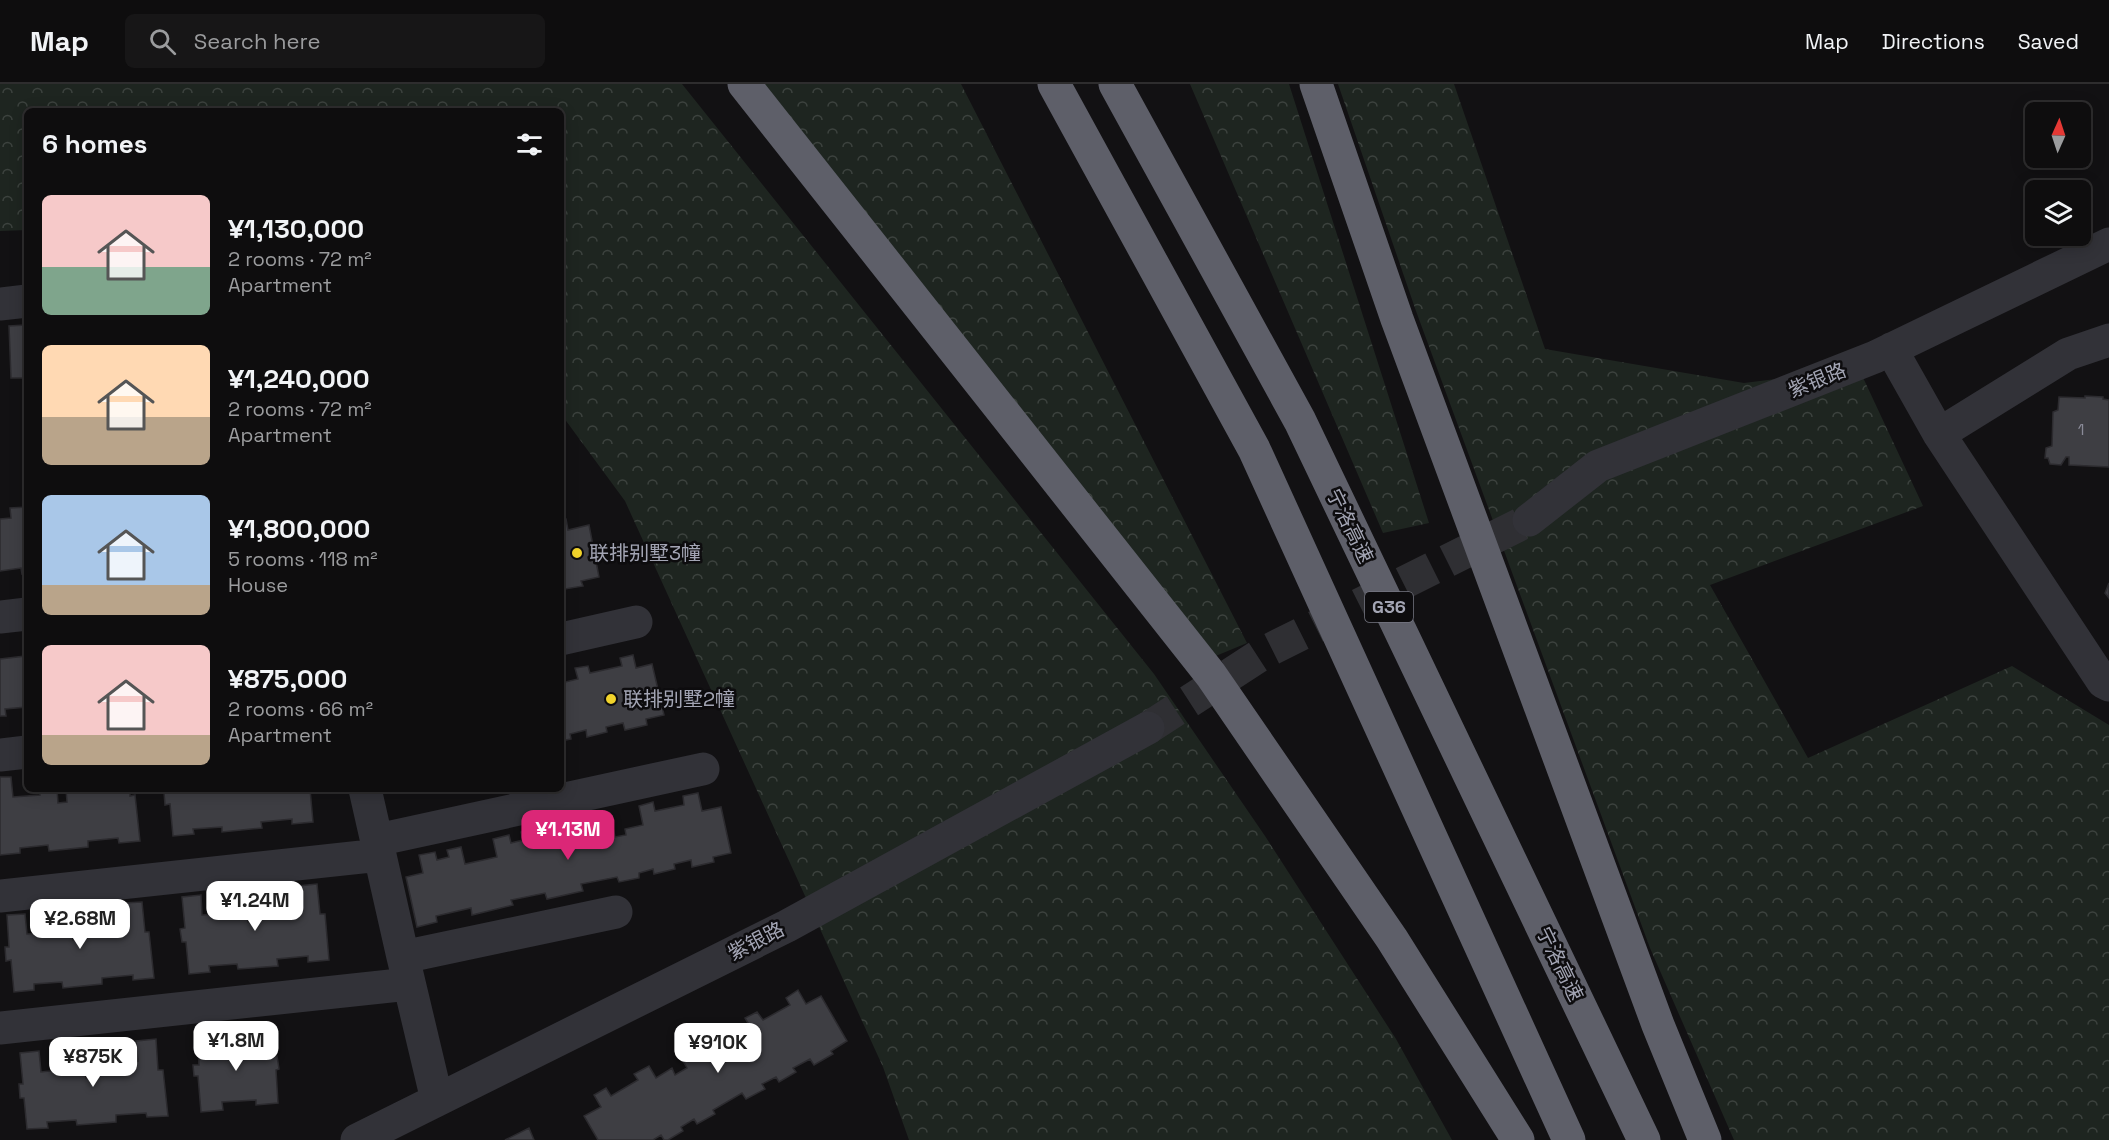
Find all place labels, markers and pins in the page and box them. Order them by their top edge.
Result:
place label: 联排别墅3幢 [589,540,701,566]
marker: 联排别墅3幢 [570,546,584,560]
place label: 联排别墅2幢 [623,686,735,712]
marker: 联排别墅2幢 [604,692,618,706]
pin: ¥1.13M [519,810,617,861]
pin: ¥1.24M [206,881,304,932]
pin: ¥2.68M [31,899,129,950]
pin: ¥1.8M [194,1021,278,1072]
pin: ¥910K [676,1023,760,1074]
pin: ¥875K [51,1037,135,1088]

